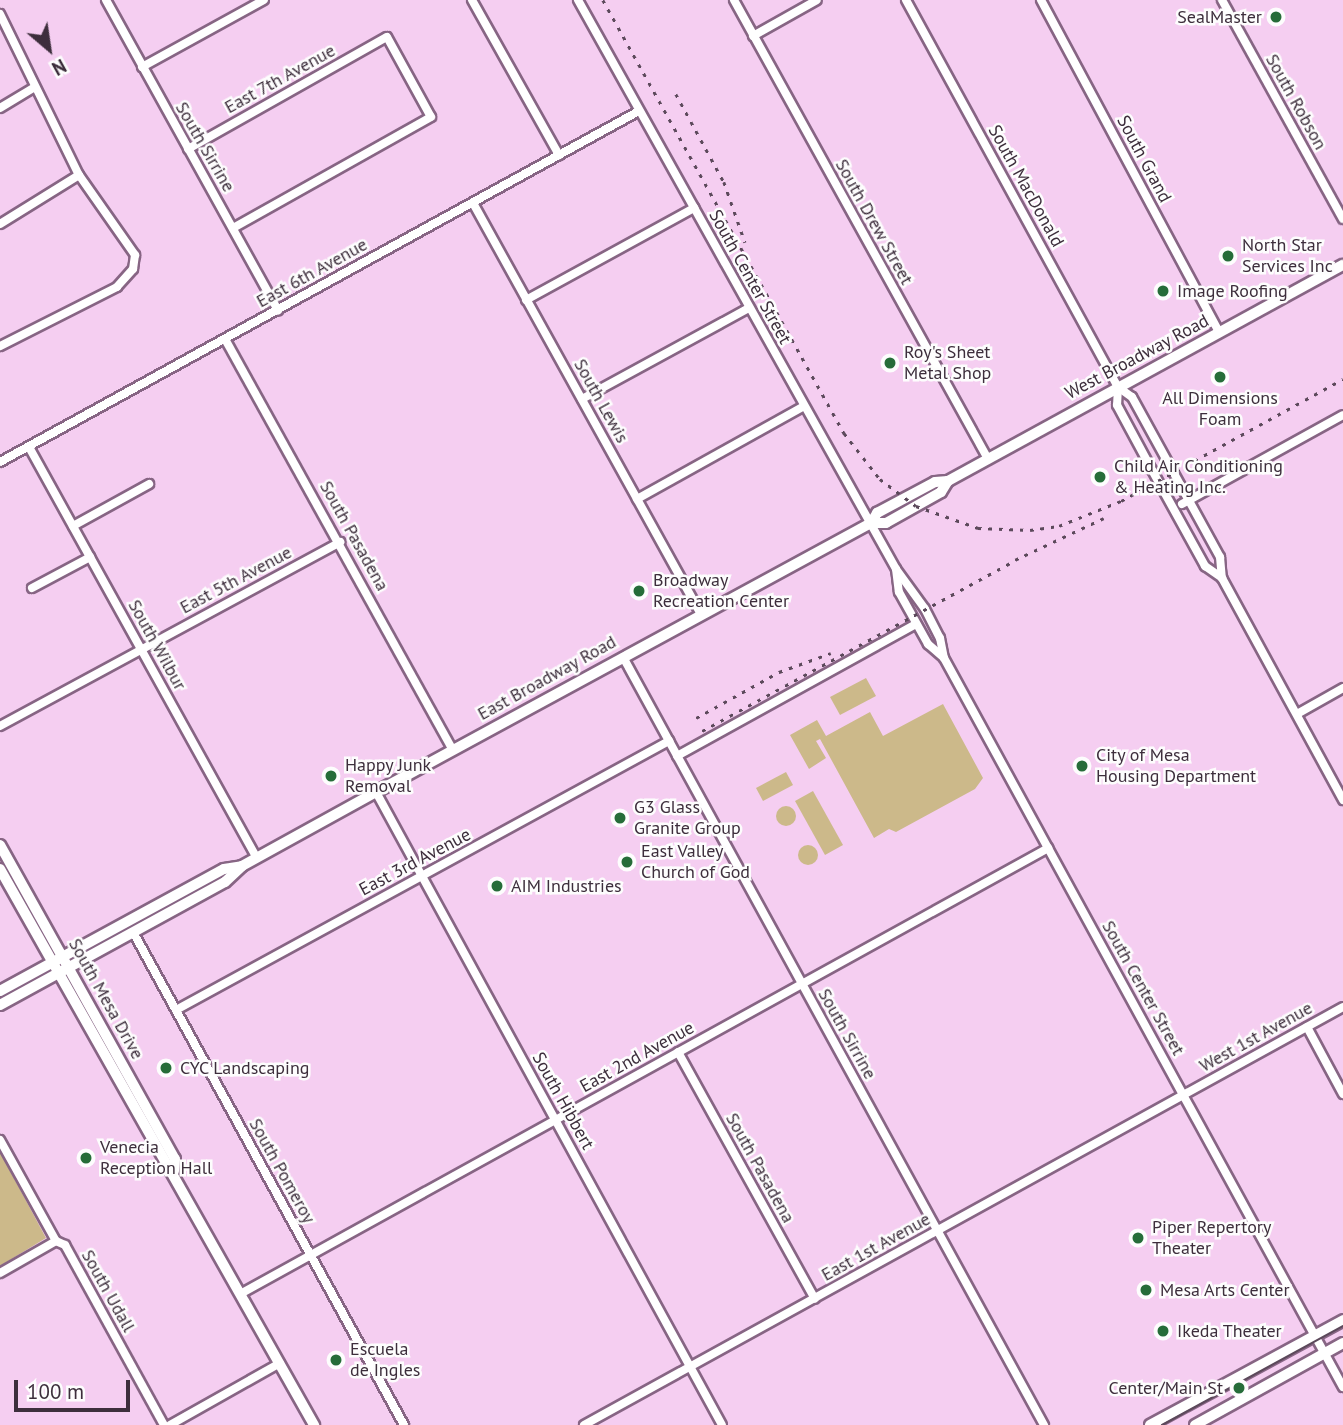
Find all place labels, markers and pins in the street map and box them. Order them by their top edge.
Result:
place label: SealMaster [1177,6,1262,28]
marker: SealMaster [1268,9,1284,25]
place label: North Star Services Inc [1242,235,1333,278]
marker: North Star Services Inc [1220,248,1236,264]
place label: Image Roofing [1177,280,1288,302]
marker: Image Roofing [1155,283,1171,299]
place label: Roy's Sheet Metal Shop [904,342,991,384]
marker: Roy's Sheet Metal Shop [882,355,898,371]
marker: All Dimensions Foam [1212,369,1228,385]
place label: All Dimensions Foam [1162,388,1278,430]
place label: Child Air Conditioning & Heating Inc. [1114,456,1283,498]
marker: Child Air Conditioning & Heating Inc. [1092,469,1108,485]
place label: Broadway Recreation Center [653,570,789,612]
marker: Broadway Recreation Center [631,583,647,599]
place label: City of Mesa Housing Department [1096,745,1256,788]
place label: Happy Junk Removal [345,755,432,798]
marker: City of Mesa Housing Department [1074,758,1090,774]
marker: Happy Junk Removal [323,768,339,784]
place label: G3 Glass Granite Group [634,797,741,840]
marker: G3 Glass Granite Group [612,810,628,826]
place label: East Valley Church of God [641,841,750,884]
marker: East Valley Church of God [619,854,635,870]
place label: AIM Industries [511,875,622,897]
marker: AIM Industries [489,878,505,894]
place label: CYC Landscaping [180,1057,310,1079]
marker: CYC Landscaping [158,1060,174,1076]
place label: Venecia Reception Hall [100,1137,212,1180]
marker: Venecia Reception Hall [78,1150,94,1166]
place label: Piper Repertory Theater [1152,1217,1271,1260]
marker: Piper Repertory Theater [1130,1230,1146,1246]
place label: Mesa Arts Center [1160,1279,1290,1301]
marker: Mesa Arts Center [1138,1282,1154,1298]
place label: Ikeda Theater [1177,1320,1282,1342]
marker: Ikeda Theater [1155,1323,1171,1339]
place label: Escuela de Ingles [350,1339,420,1382]
marker: Escuela de Ingles [328,1352,344,1368]
place label: Center/Main St [1109,1377,1223,1399]
marker: Center/Main St [1229,1378,1249,1398]

